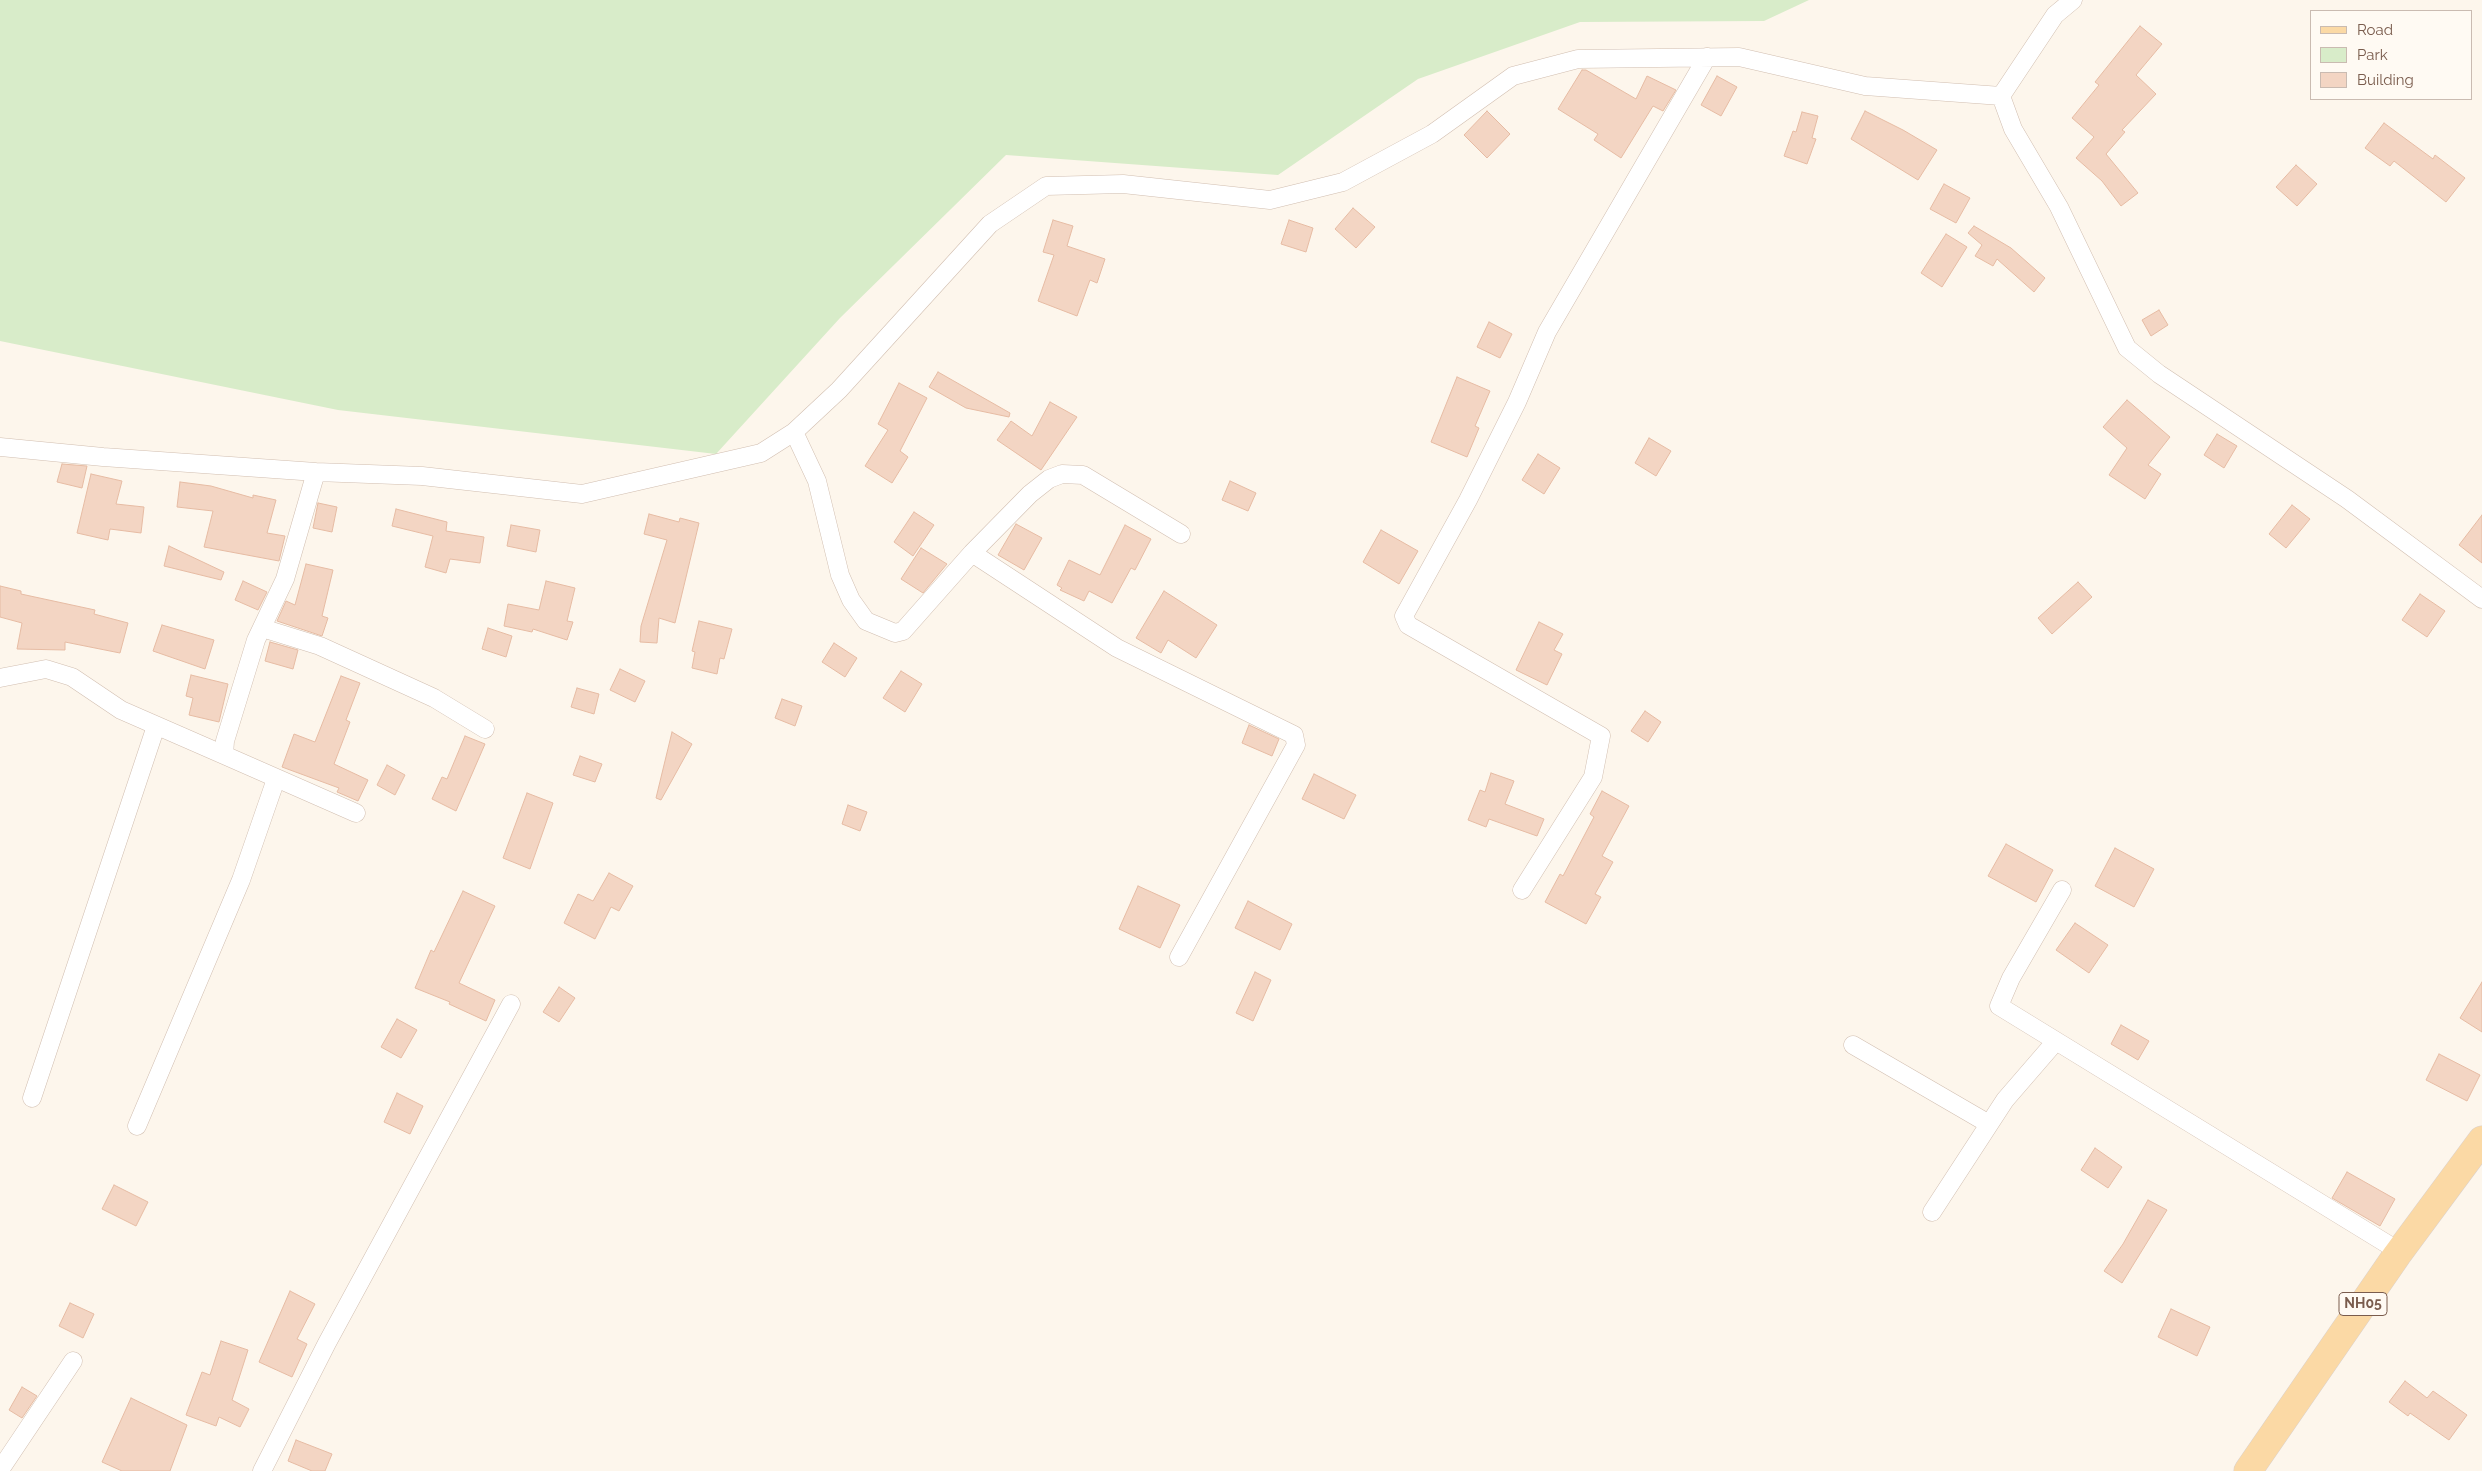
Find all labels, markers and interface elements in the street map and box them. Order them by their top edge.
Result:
legend [2310,10,2472,100]
text: Road [2357,21,2393,39]
text: Park [2357,46,2388,64]
text: Building [2357,71,2414,89]
road number: NH05 [2339,1292,2387,1316]

